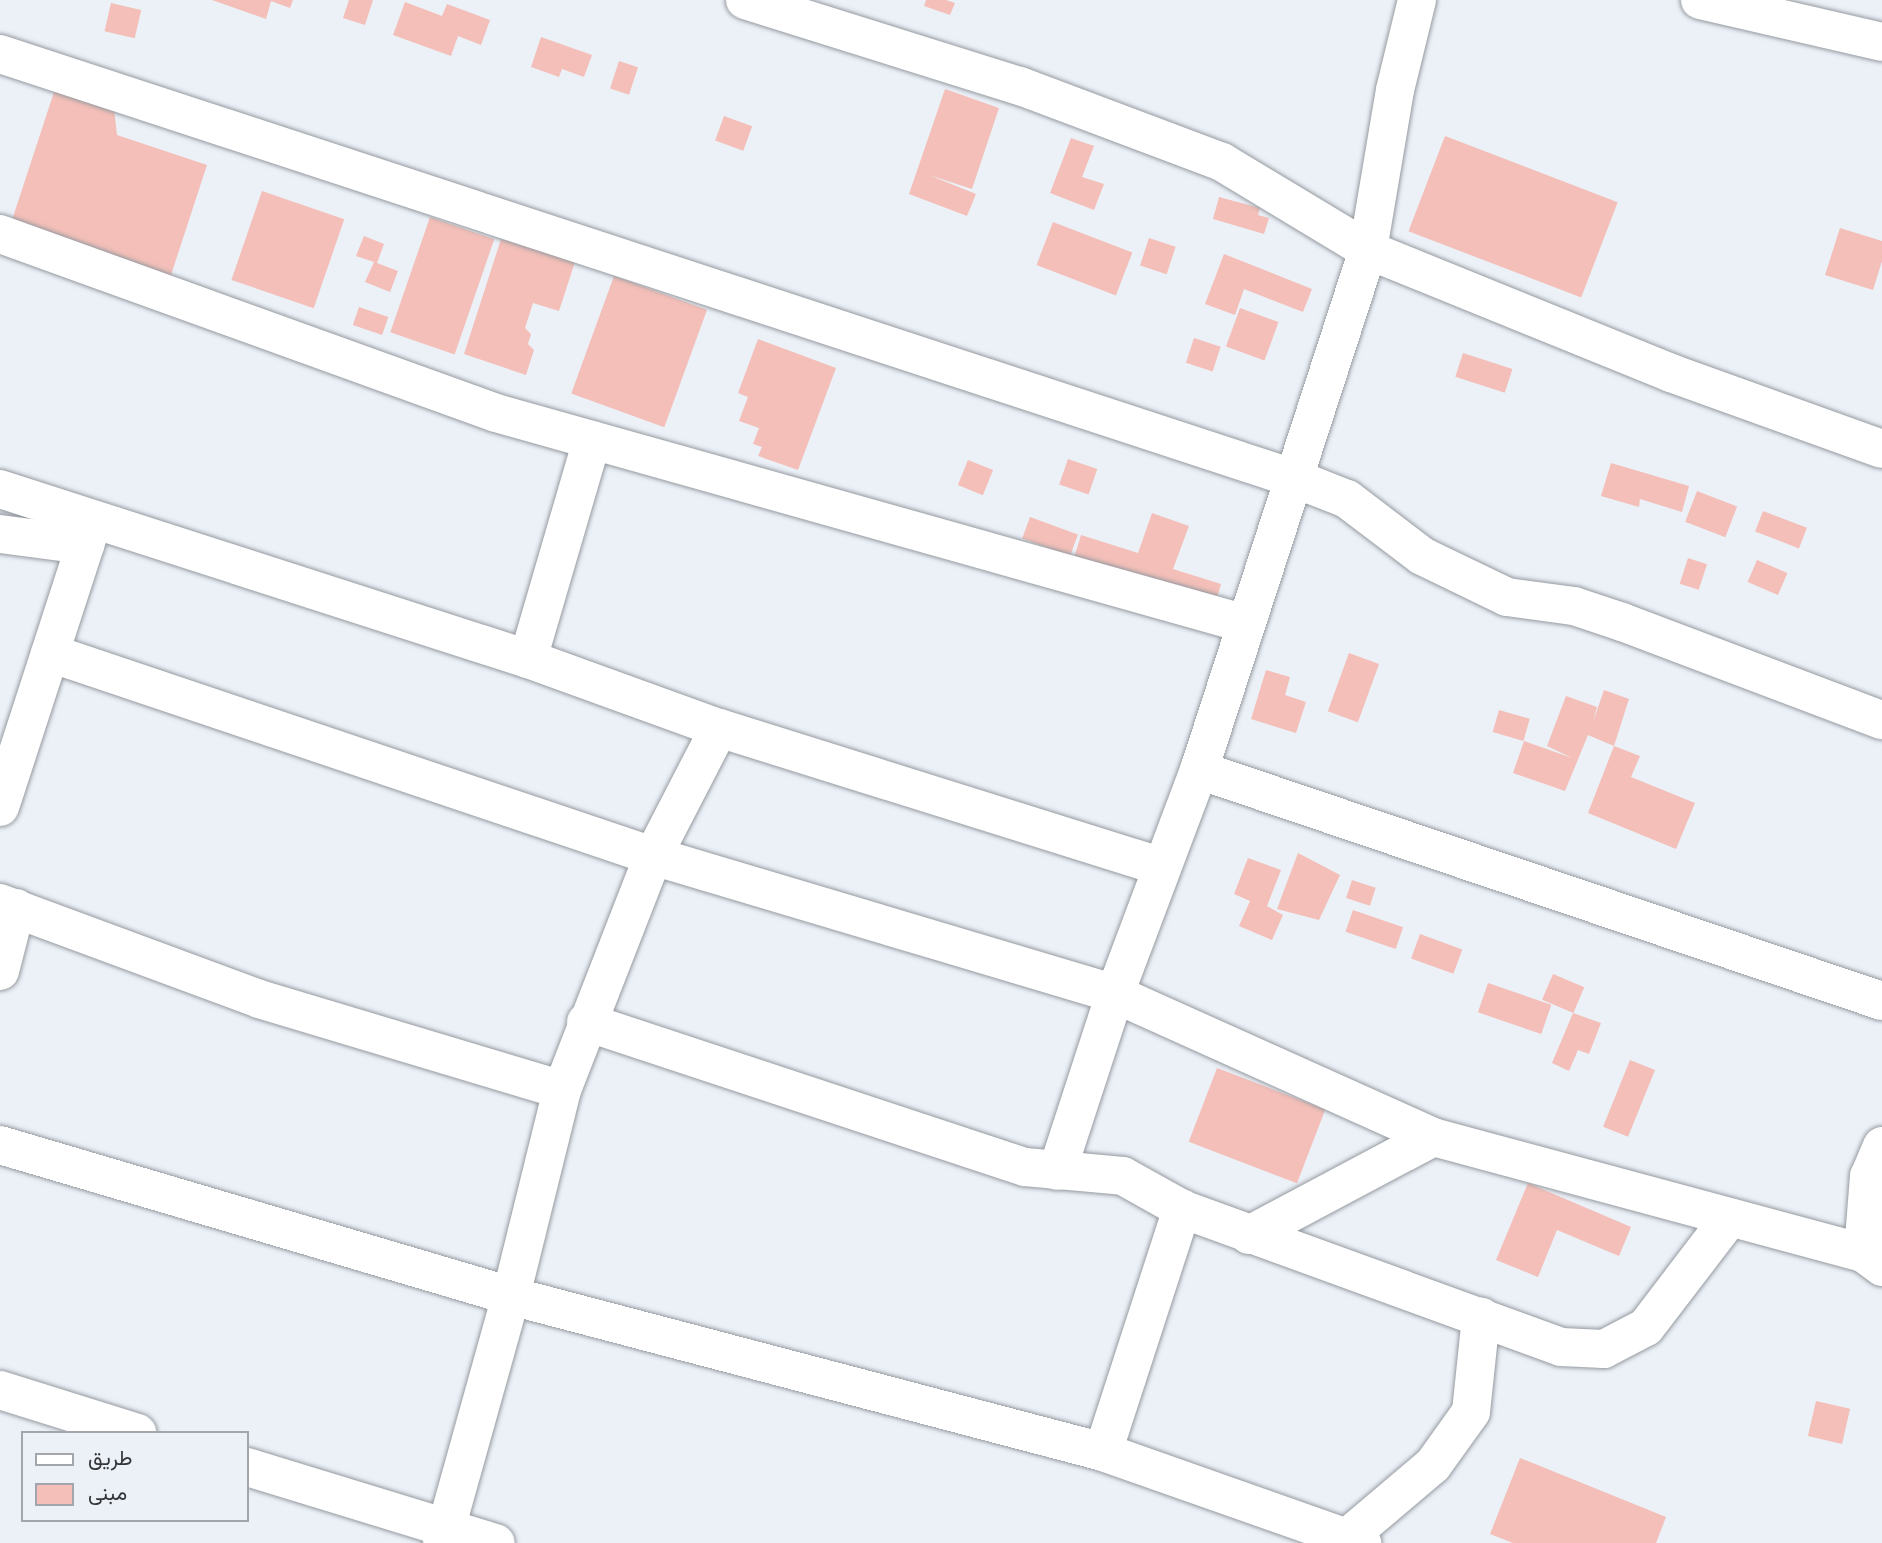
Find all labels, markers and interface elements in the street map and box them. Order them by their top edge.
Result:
legend [21,1431,248,1522]
text: طريق [88,1445,133,1471]
text: مبنى [88,1480,127,1506]

